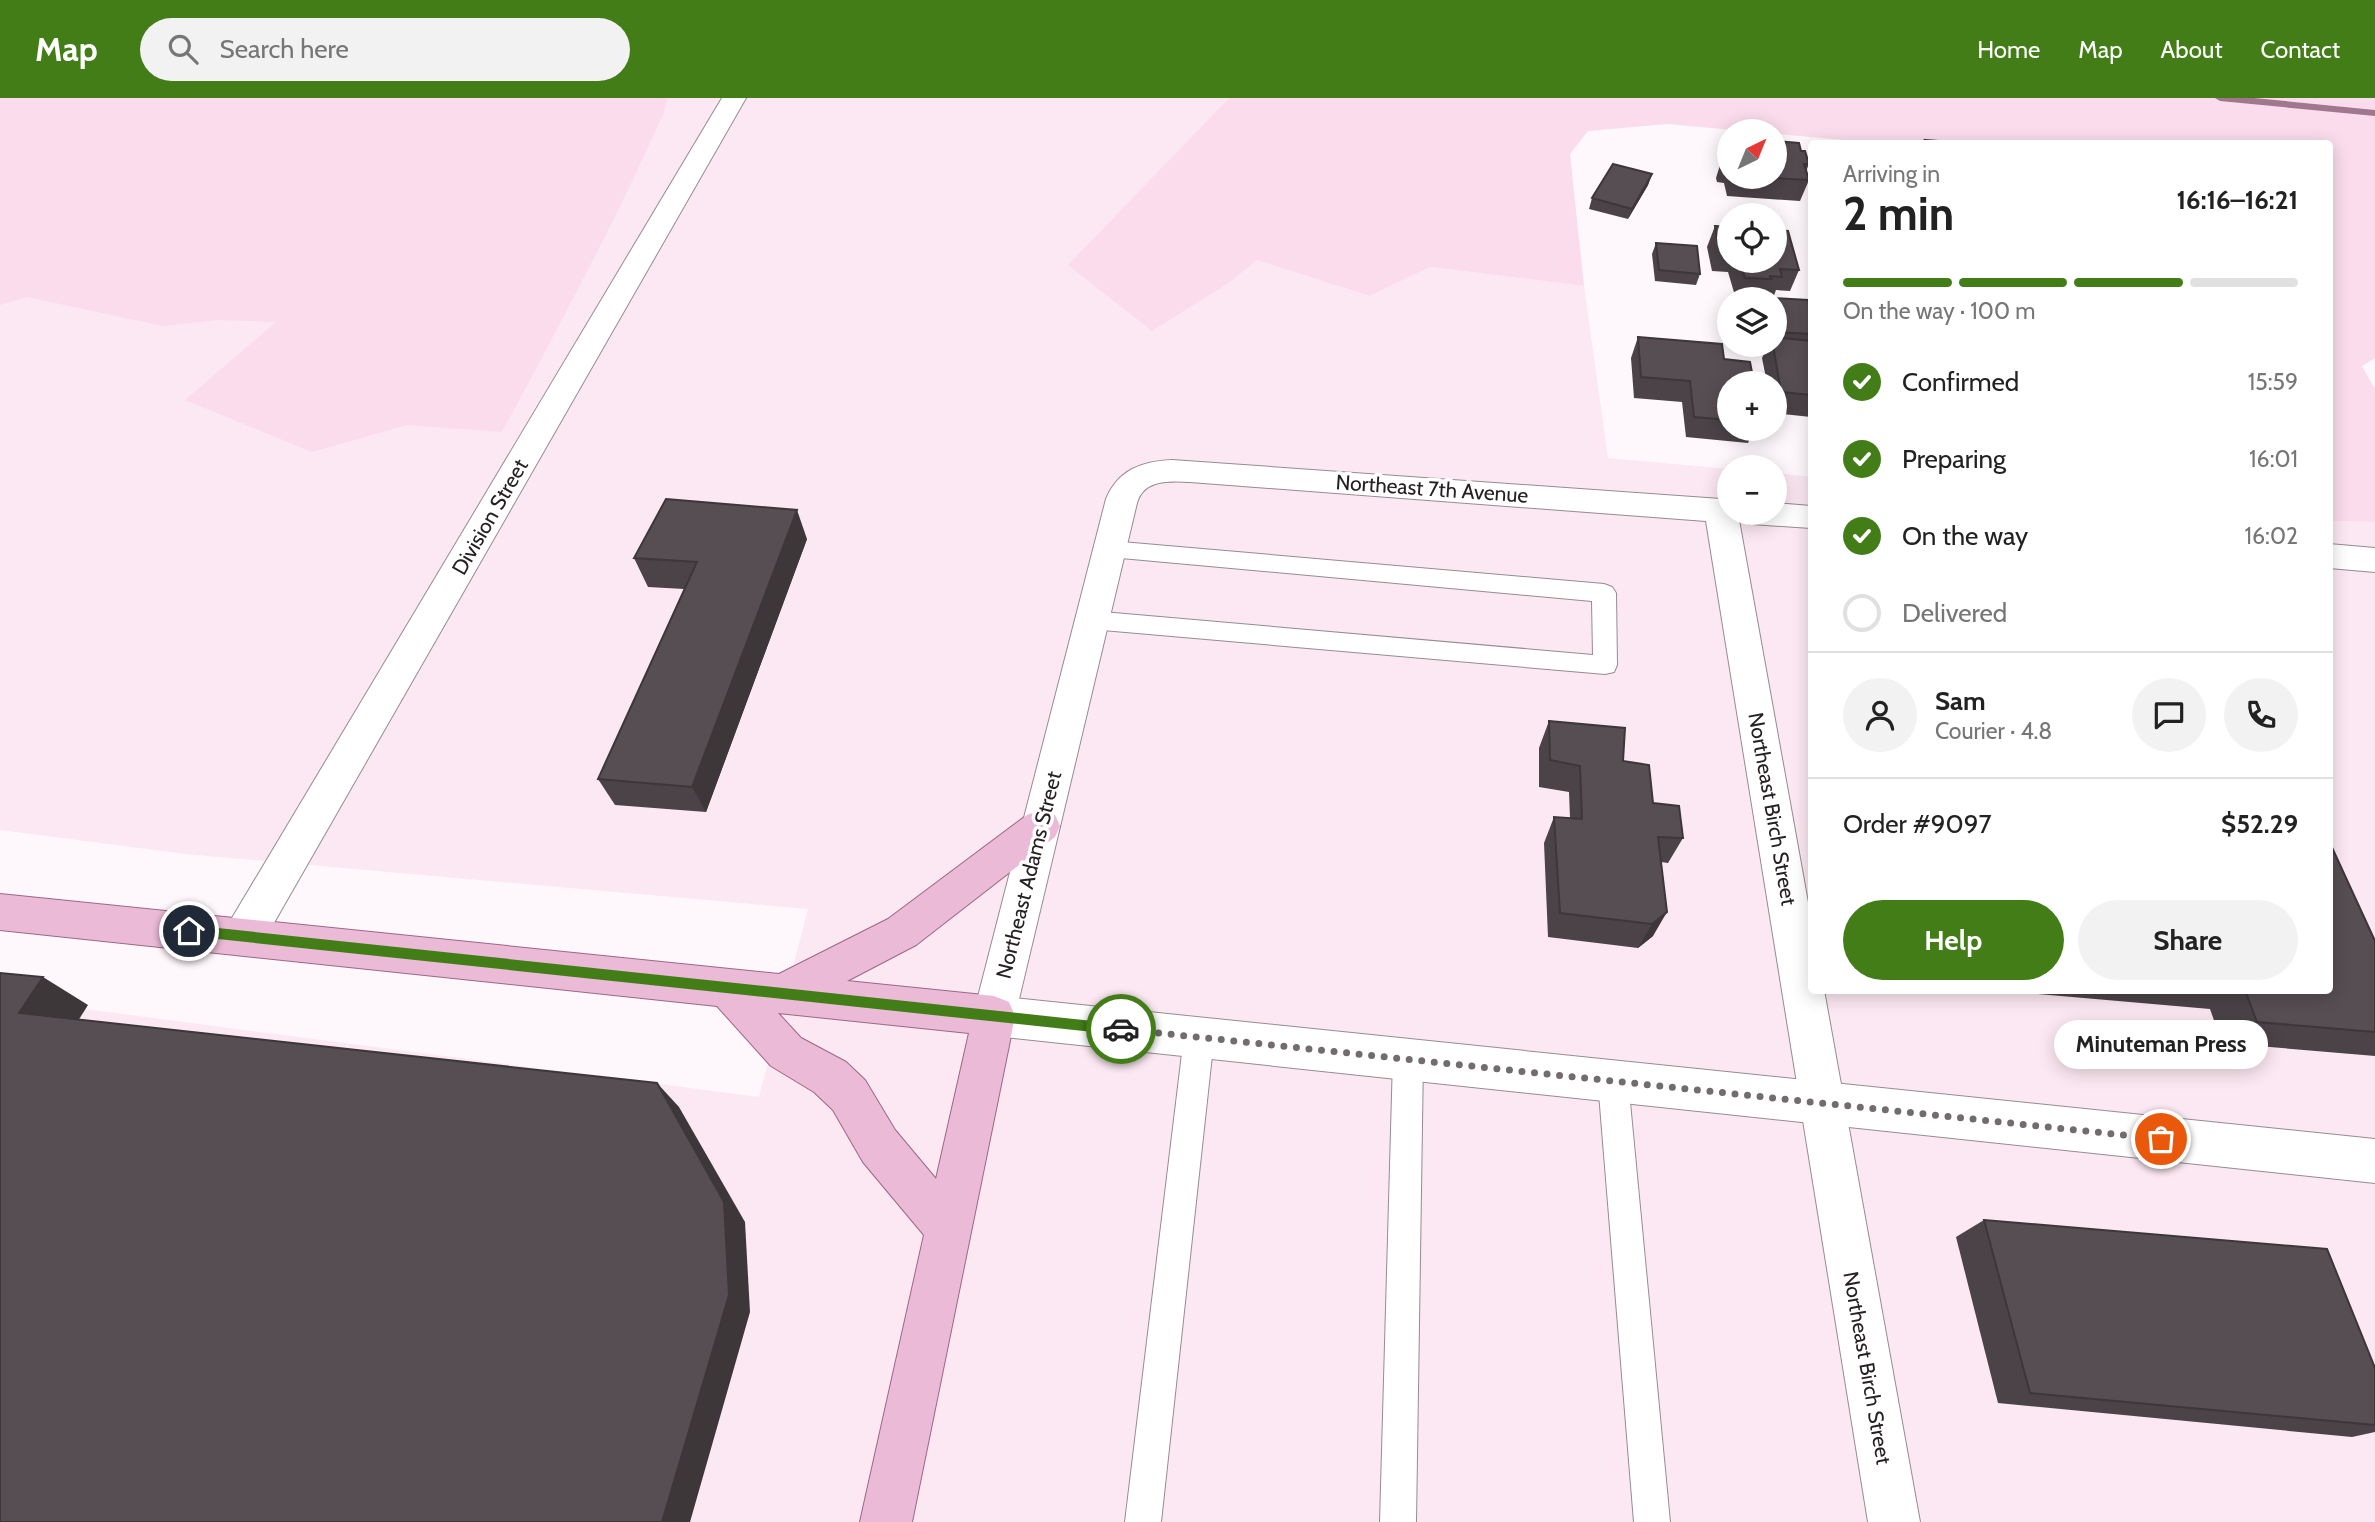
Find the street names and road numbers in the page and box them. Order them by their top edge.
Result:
street label: Division Street [446,454,533,579]
street label: Northeast 7th Avenue [1335,469,1529,508]
street label: Northeast Birch Street [1743,711,1802,907]
street label: Northeast Adams Street [991,769,1066,981]
street label: Northeast Birch Street [1838,1270,1897,1466]

